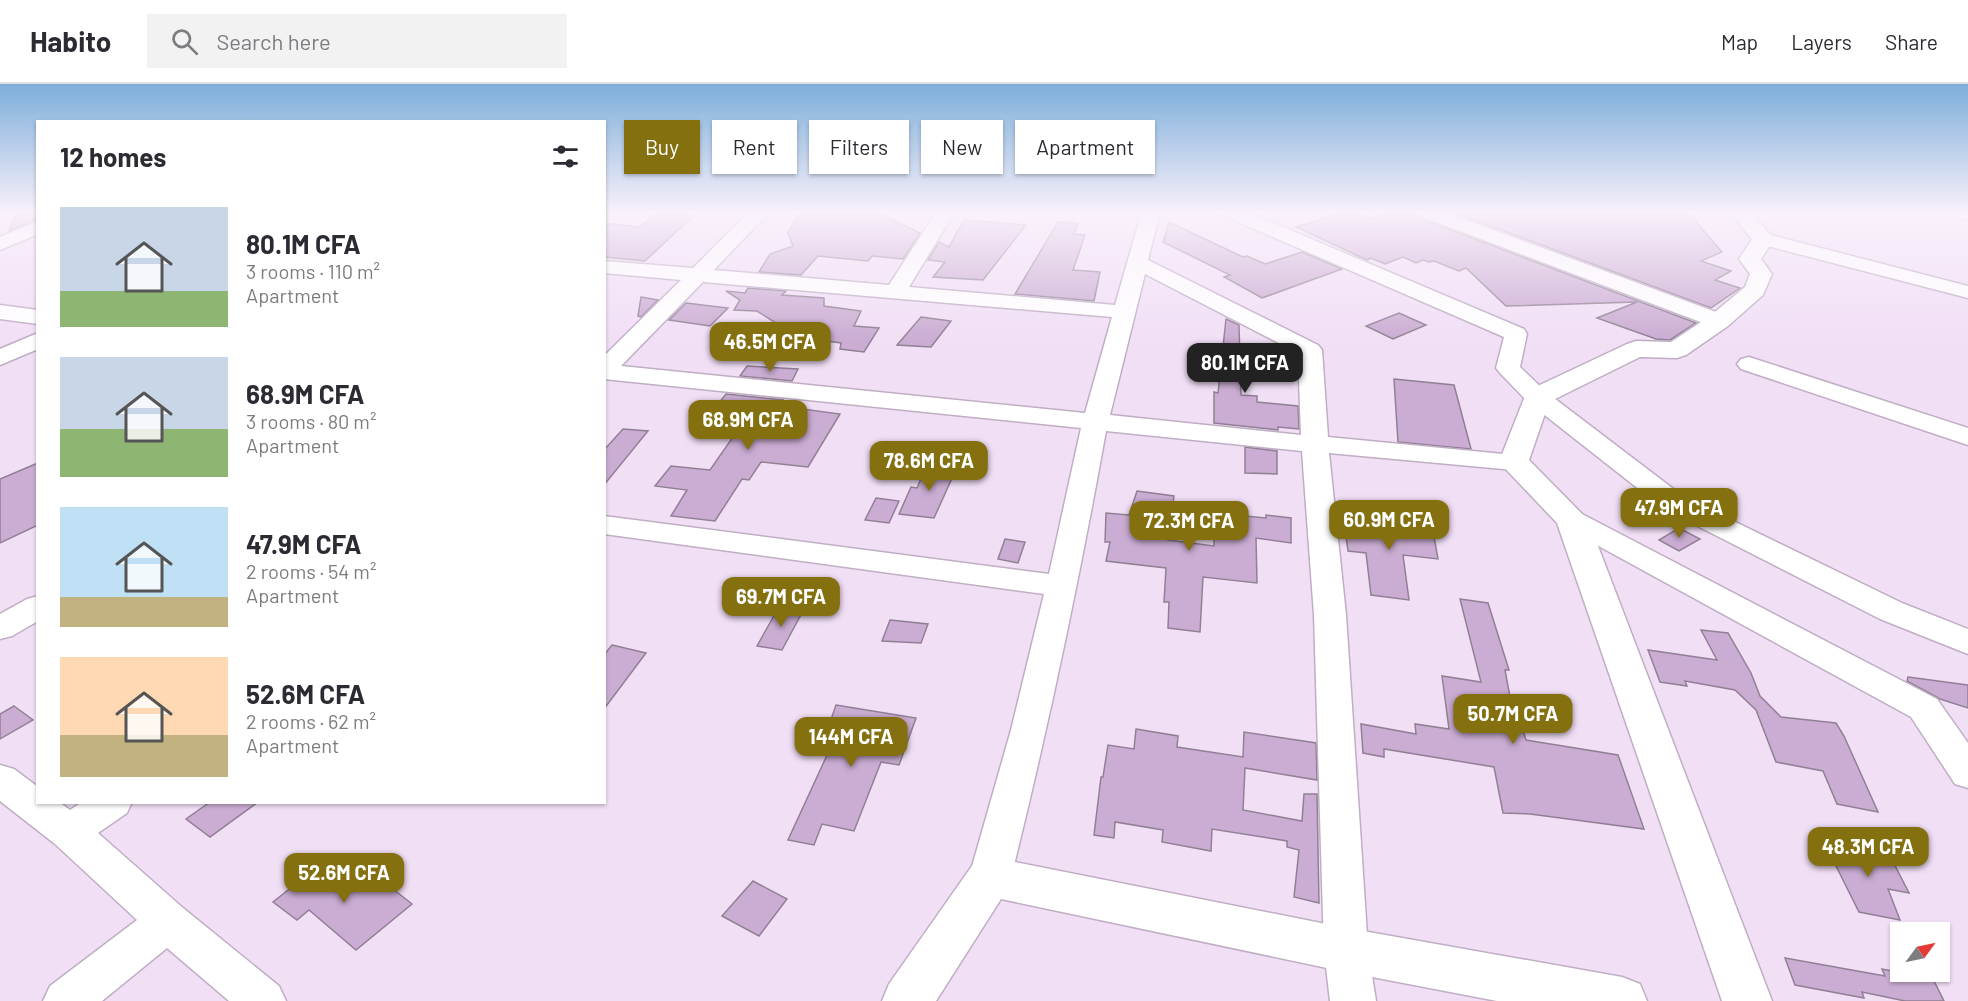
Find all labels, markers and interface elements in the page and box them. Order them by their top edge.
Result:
search box [147,14,567,68]
text: Habito [30,24,111,58]
icon: search [168,25,201,58]
text: Search here [216,28,331,54]
text: Map [1721,29,1758,54]
text: Layers [1791,29,1852,54]
text: Share [1885,29,1938,54]
chip: Buy [624,120,700,174]
chip: Rent [712,120,797,174]
chip: Filters [809,120,909,174]
chip: New [921,120,1003,174]
chip: Apartment [1015,120,1155,174]
icon: filters [549,140,582,173]
text: 12 homes [60,141,166,172]
text: 80.1M CFA [246,228,361,259]
icon: home [108,231,180,303]
text: 3 rooms · 110 m² [246,259,380,283]
text: Apartment [246,283,339,307]
pin: 46.5M CFA [701,322,839,373]
text: 46.5M CFA [724,329,816,353]
pin: 80.1M CFA [1176,343,1314,394]
text: 80.1M CFA [1201,350,1289,374]
text: 68.9M CFA [246,378,364,409]
icon: home [108,381,180,453]
pin: 68.9M CFA [679,400,817,451]
text: 68.9M CFA [702,407,794,431]
text: 3 rooms · 80 m² [246,409,376,433]
text: Apartment [246,433,339,457]
pin: 78.6M CFA [860,441,998,492]
text: 78.6M CFA [884,448,974,472]
pin: 47.9M CFA [1610,488,1748,539]
text: 47.9M CFA [1635,495,1723,519]
pin: 60.9M CFA [1320,500,1458,551]
pin: 72.3M CFA [1120,501,1258,552]
text: 60.9M CFA [1343,507,1435,531]
text: 72.3M CFA [1144,508,1234,532]
text: 47.9M CFA [246,528,361,559]
icon: home [108,531,180,603]
text: 2 rooms · 54 m² [246,559,376,583]
pin: 69.7M CFA [712,577,850,628]
text: Apartment [246,583,339,607]
text: 69.7M CFA [736,584,826,608]
text: 52.6M CFA [246,678,365,709]
icon: home [108,681,180,753]
pin: 50.7M CFA [1444,694,1582,745]
text: 50.7M CFA [1467,701,1559,725]
text: 2 rooms · 62 m² [246,709,376,733]
pin: 144M CFA [789,717,913,768]
text: 144M CFA [809,724,893,748]
text: Apartment [246,733,339,757]
pin: 48.3M CFA [1799,827,1937,878]
text: 48.3M CFA [1822,834,1914,858]
pin: 52.6M CFA [275,853,413,904]
text: 52.6M CFA [298,860,390,884]
north arrow [1890,922,1950,982]
map controls [1890,922,1950,982]

